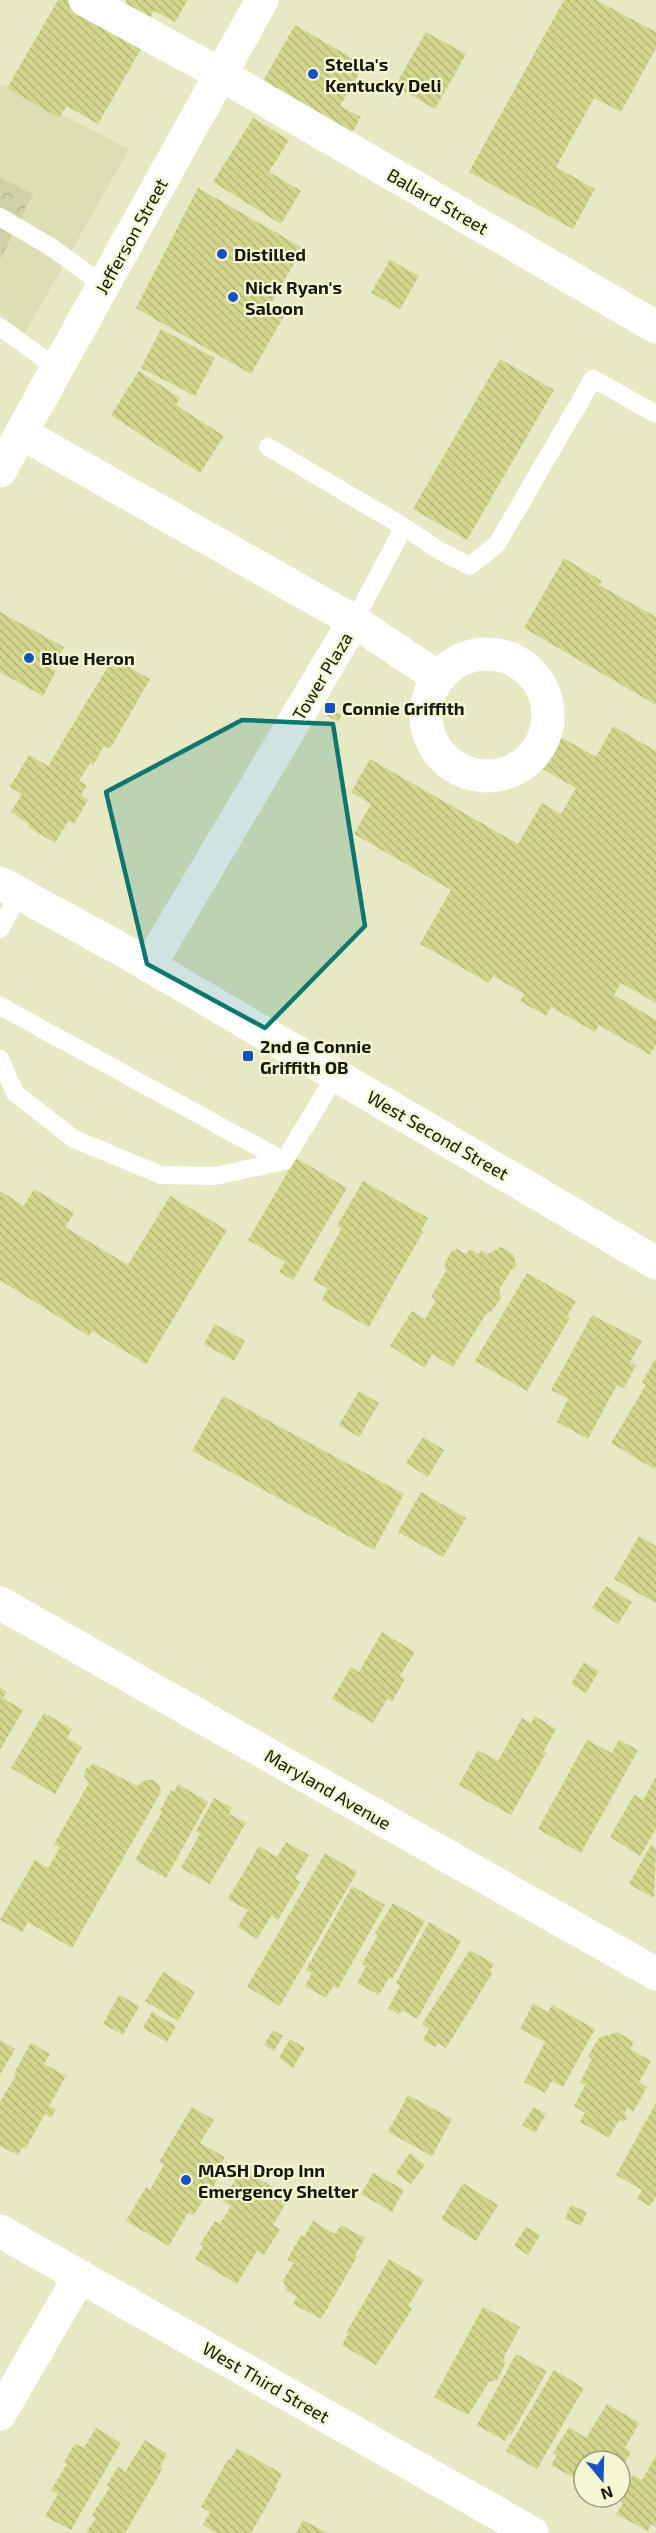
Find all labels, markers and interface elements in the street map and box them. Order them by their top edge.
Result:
place label: Stella's Kentucky Deli [325,53,441,96]
marker: Stella's Kentucky Deli [306,67,320,81]
street label: Ballard Street [384,163,493,239]
street label: Jefferson Street [90,174,172,298]
place label: Distilled [234,243,306,265]
marker: Distilled [215,247,229,261]
place label: Nick Ryan's Saloon [245,276,342,319]
marker: Nick Ryan's Saloon [226,290,240,304]
street label: Tower Plaza [287,628,357,724]
place label: Blue Heron [41,647,135,669]
marker: Blue Heron [22,651,36,665]
place label: Connie Griffith [342,697,465,719]
marker: Connie Griffith [323,701,337,715]
place label: 2nd @ Connie Griffith OB [260,1035,371,1078]
marker: 2nd @ Connie Griffith OB [241,1049,255,1063]
street label: West Second Street [363,1086,513,1185]
street label: Maryland Avenue [261,1744,395,1834]
place label: MASH Drop Inn Emergency Shelter [198,2159,359,2202]
marker: MASH Drop Inn Emergency Shelter [179,2173,193,2187]
street label: West Third Street [199,2337,333,2427]
north arrow [572,2449,632,2509]
text: N [598,2483,616,2505]

